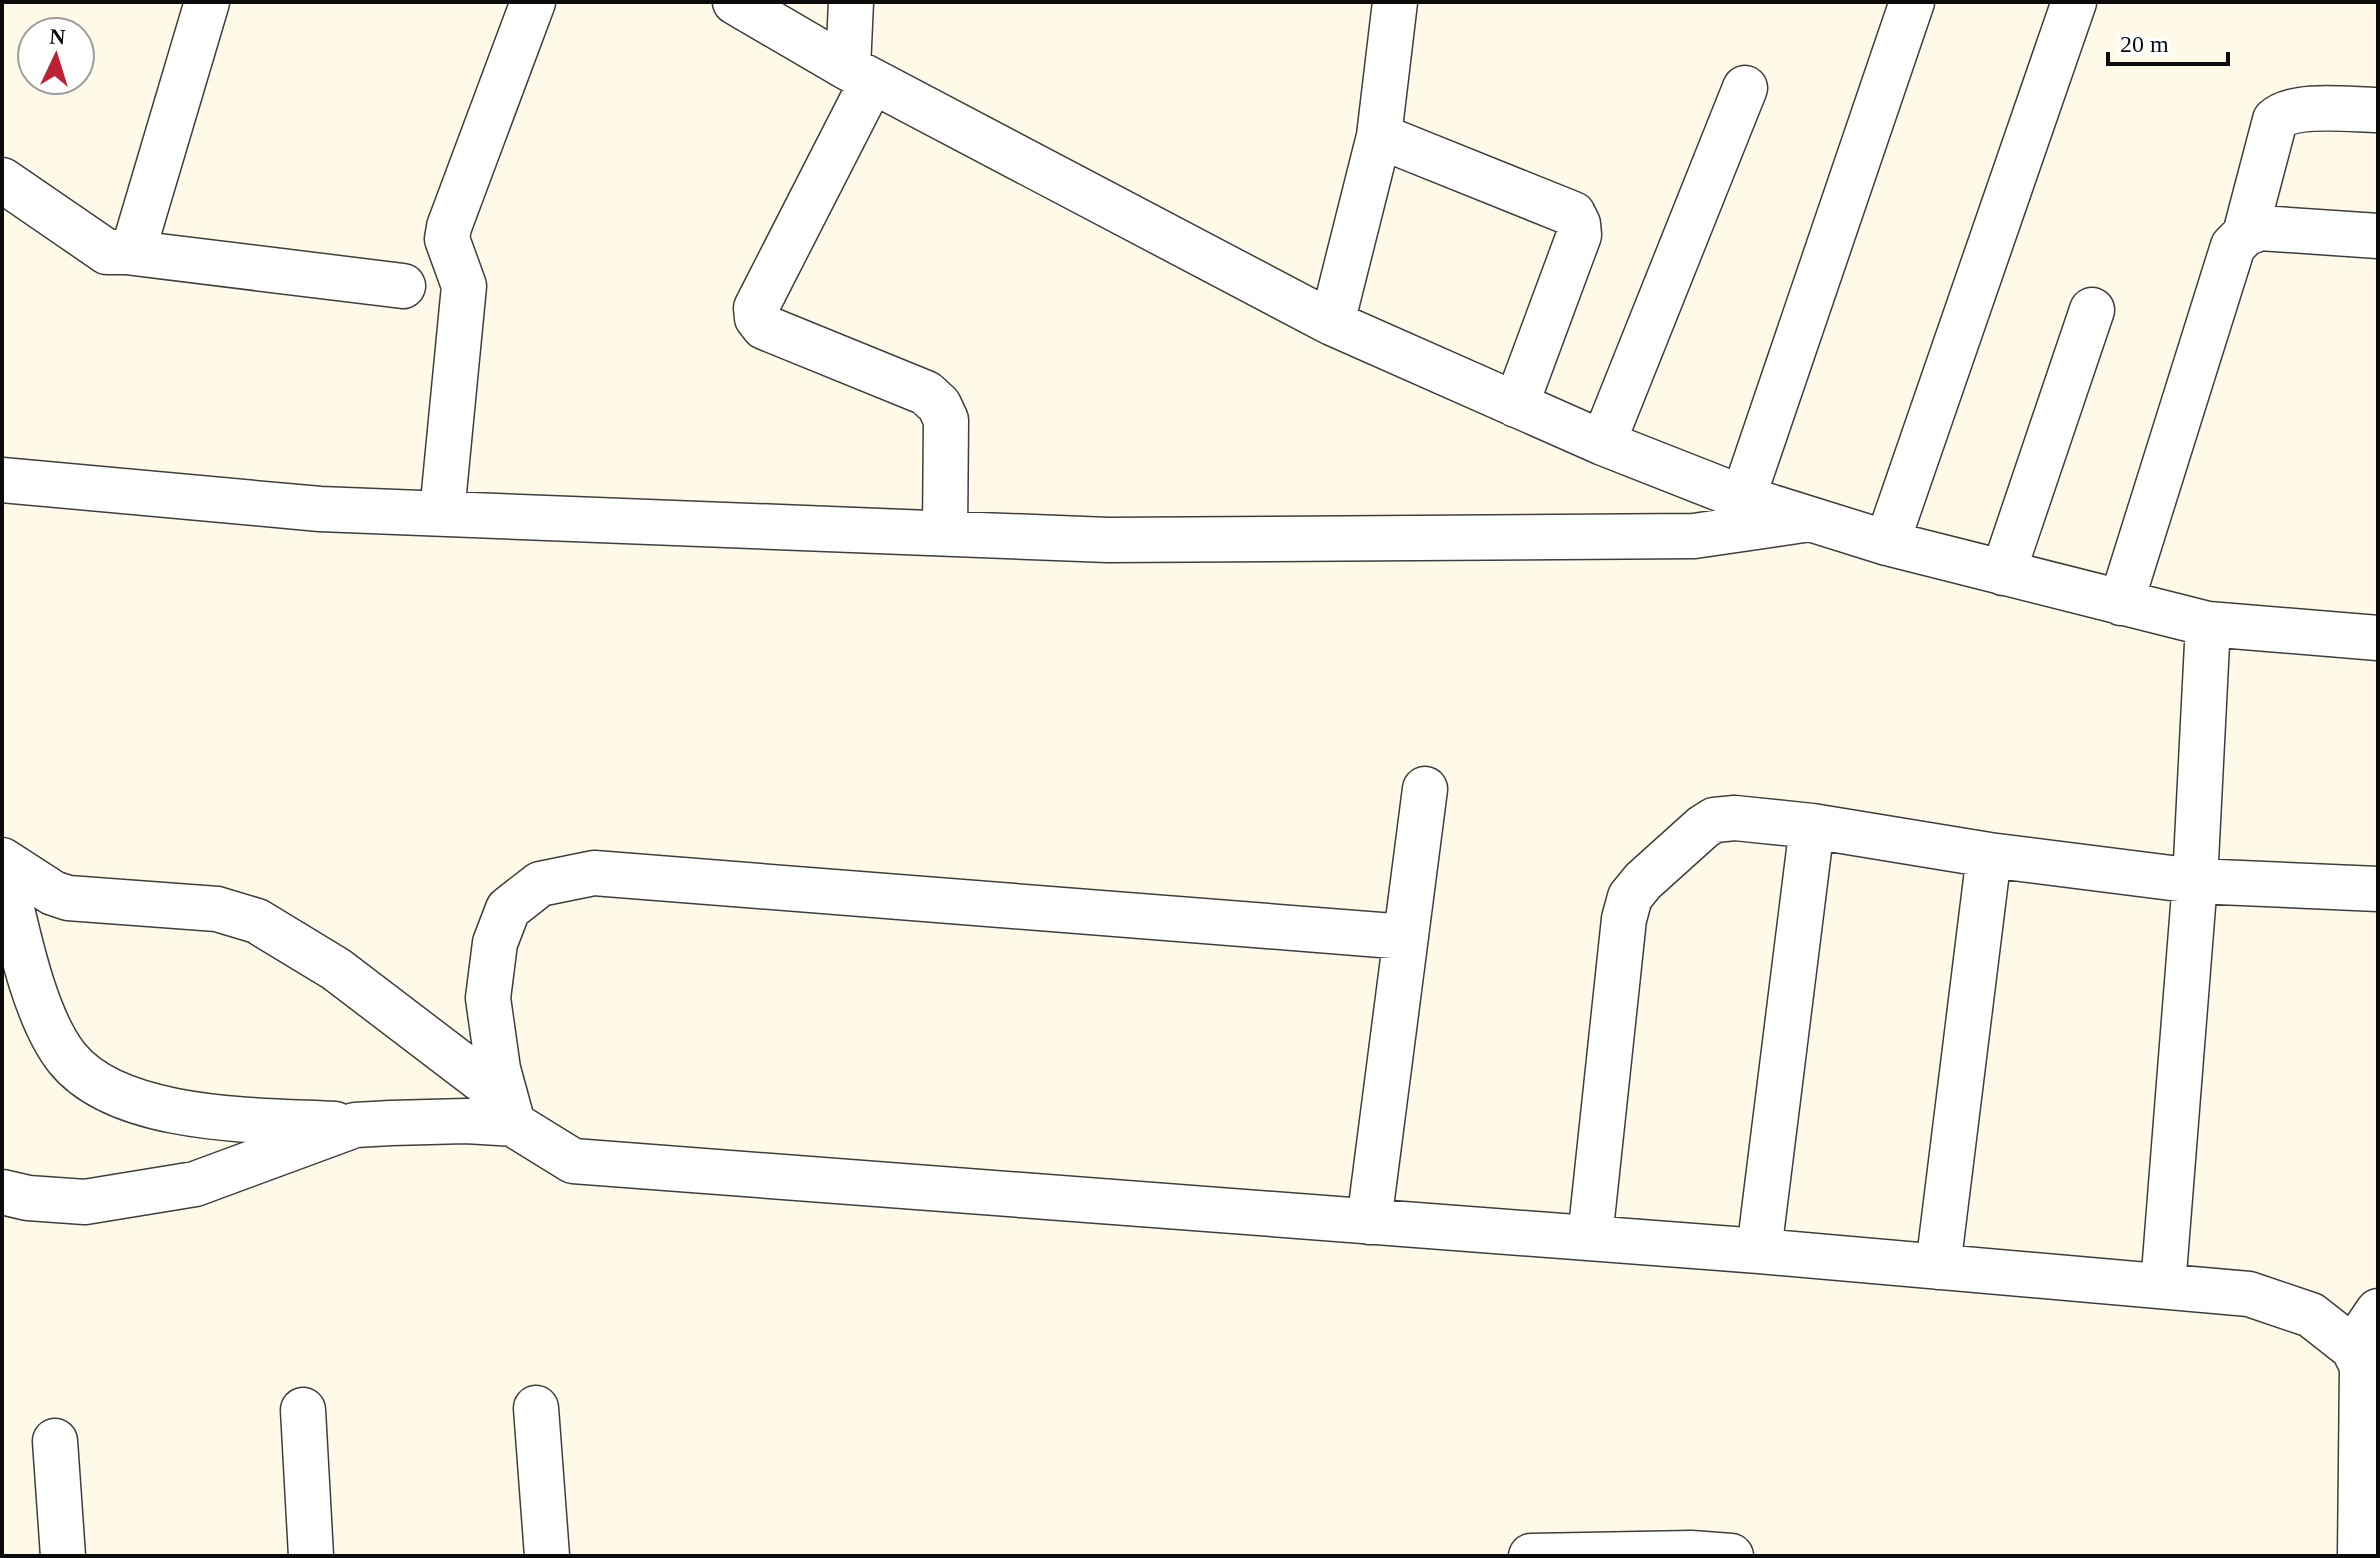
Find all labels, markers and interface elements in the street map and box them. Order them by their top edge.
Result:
north arrow [16,16,96,96]
scale bar [2108,16,2228,66]
text: N [49,24,66,50]
text: 20 m [2120,31,2169,57]

